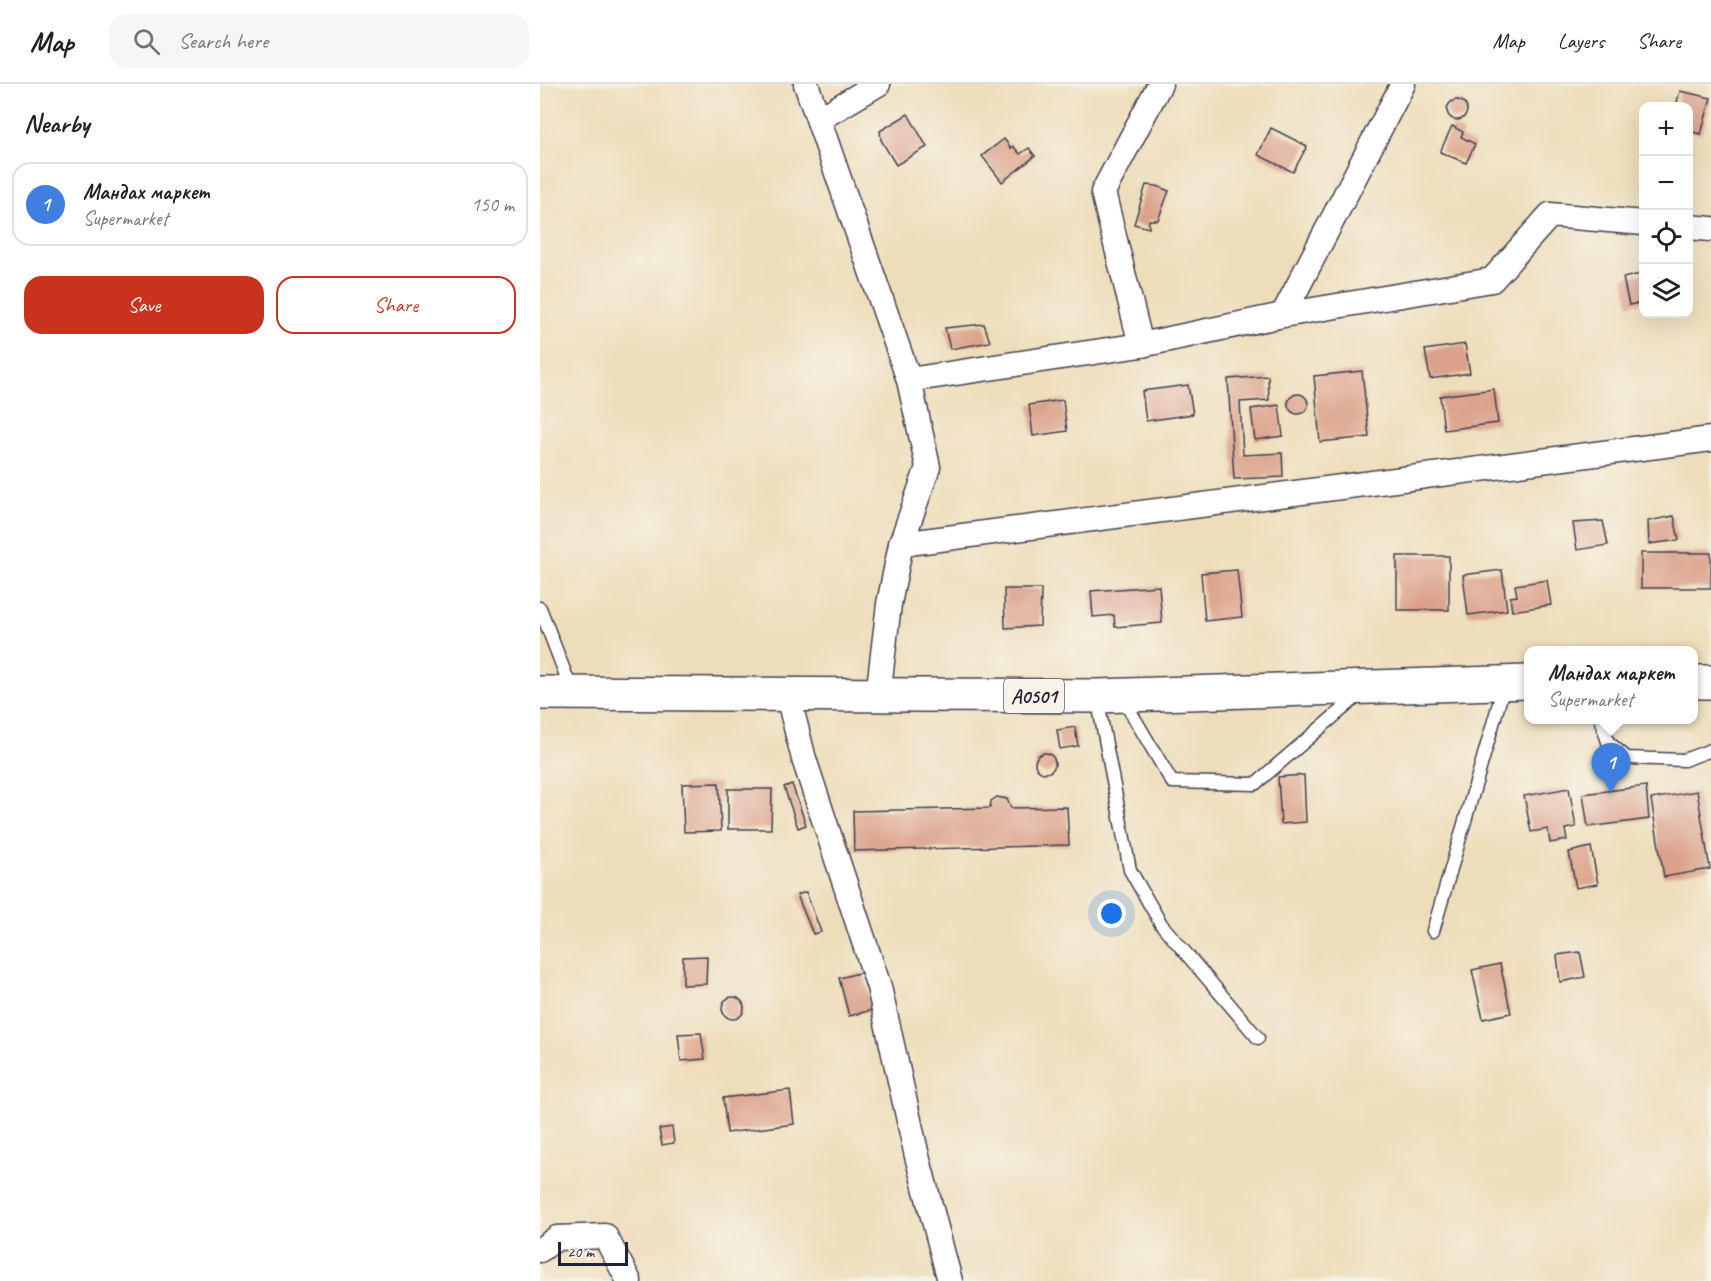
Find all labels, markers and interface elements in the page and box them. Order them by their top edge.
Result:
search box [109,14,529,68]
text: Map [30,24,73,59]
icon: search [130,25,163,58]
text: Search here [178,27,268,55]
text: Map [1492,28,1525,54]
text: Layers [1558,28,1604,54]
text: Share [1637,28,1681,54]
map controls [1639,102,1693,318]
button: + [1639,102,1693,156]
text: Nearby [24,107,89,140]
button: − [1639,156,1693,210]
text: Мандах маркет [83,178,209,206]
text: 1 [41,192,50,217]
text: 150 m [471,192,514,217]
text: Supermarket [83,206,168,231]
button: locate [1639,210,1693,264]
button: layers [1639,264,1693,318]
button: Save [24,276,264,334]
button: Share [276,276,516,334]
popup [1524,646,1698,724]
text: Мандах маркет [1548,659,1674,687]
road number: A0501 [1004,679,1064,713]
text: Supermarket [1548,687,1633,712]
pin: 1 [1592,744,1630,793]
your location [1097,899,1126,928]
scale bar [558,1239,628,1266]
text: 20 m [567,1242,594,1262]

